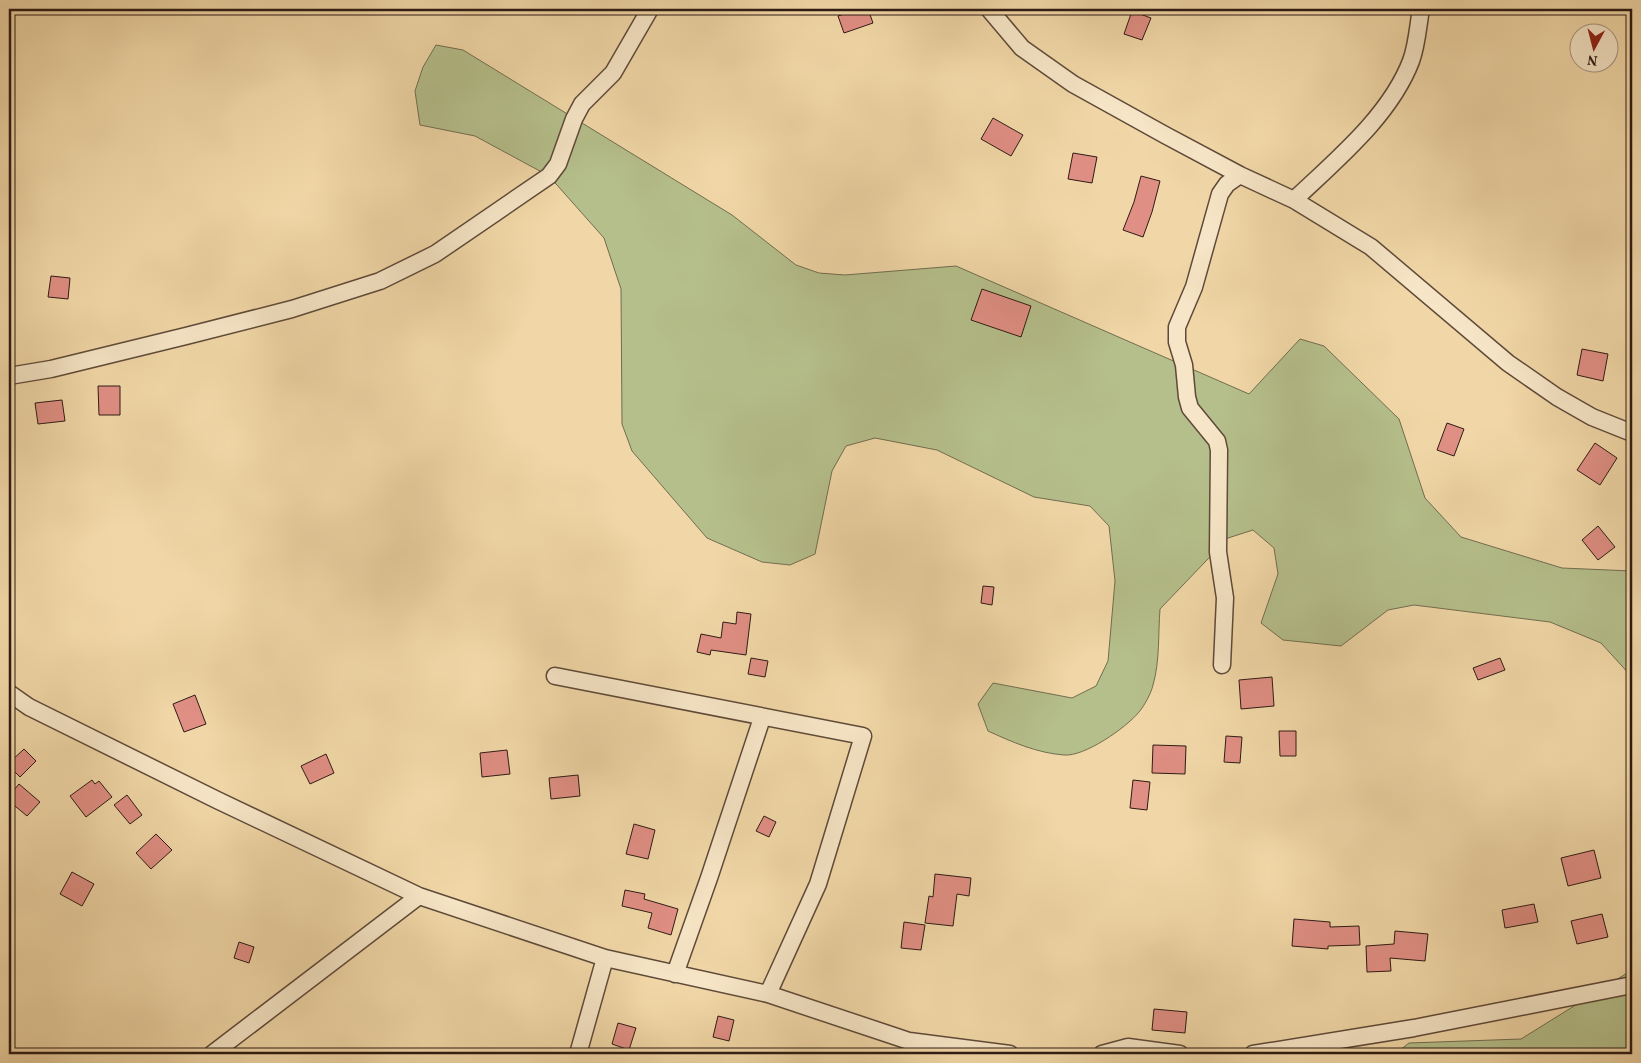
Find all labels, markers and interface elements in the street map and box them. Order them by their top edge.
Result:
north arrow [1568,22,1618,72]
text: N [1586,49,1599,69]

